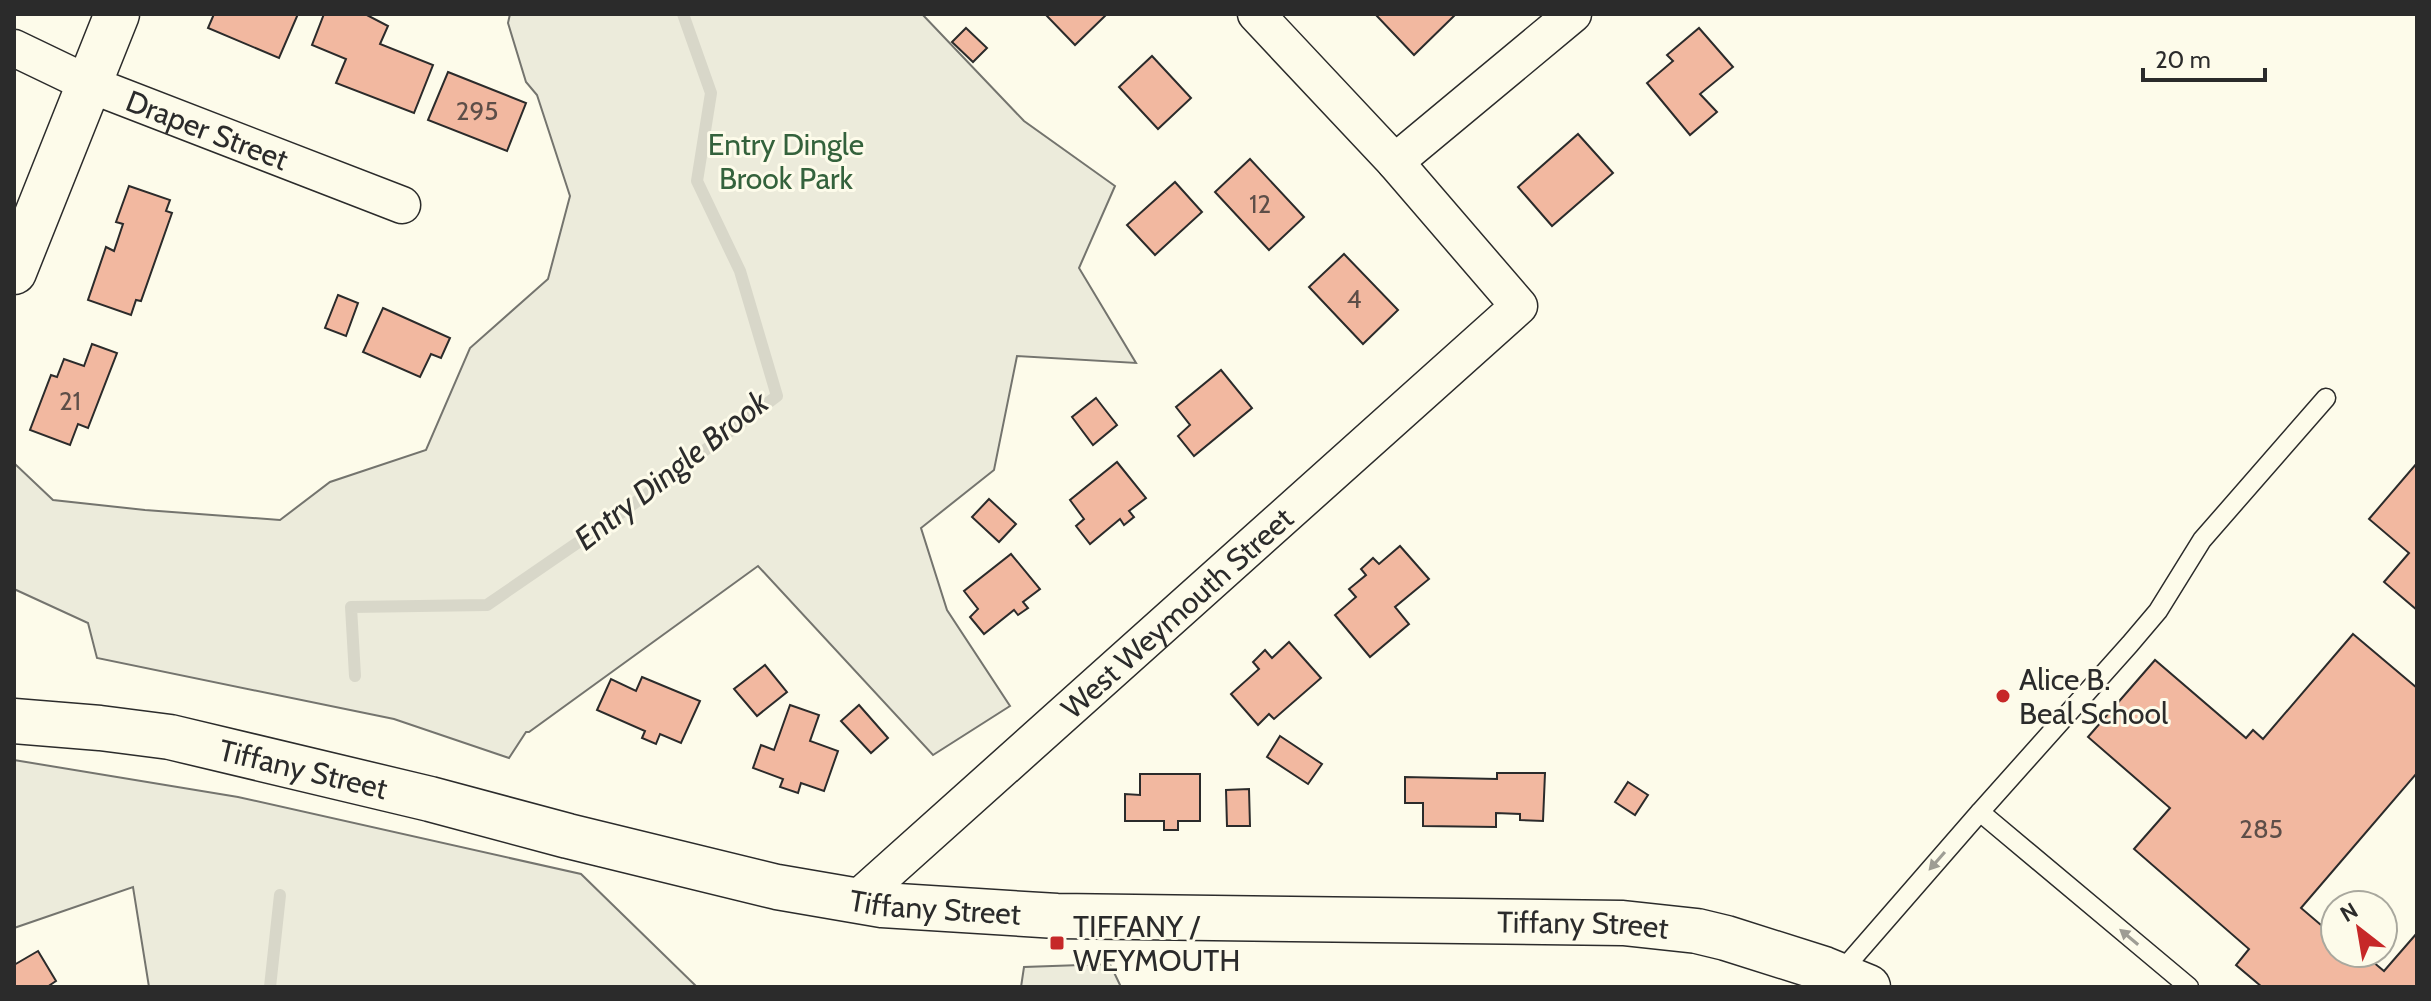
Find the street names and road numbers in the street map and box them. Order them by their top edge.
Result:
street label: Draper Street [121,82,294,178]
street label: West Weymouth Street [1053,499,1300,726]
street label: Tiffany Street [216,731,391,807]
street label: Tiffany Street [847,881,1022,932]
street label: Tiffany Street [1497,903,1670,946]

